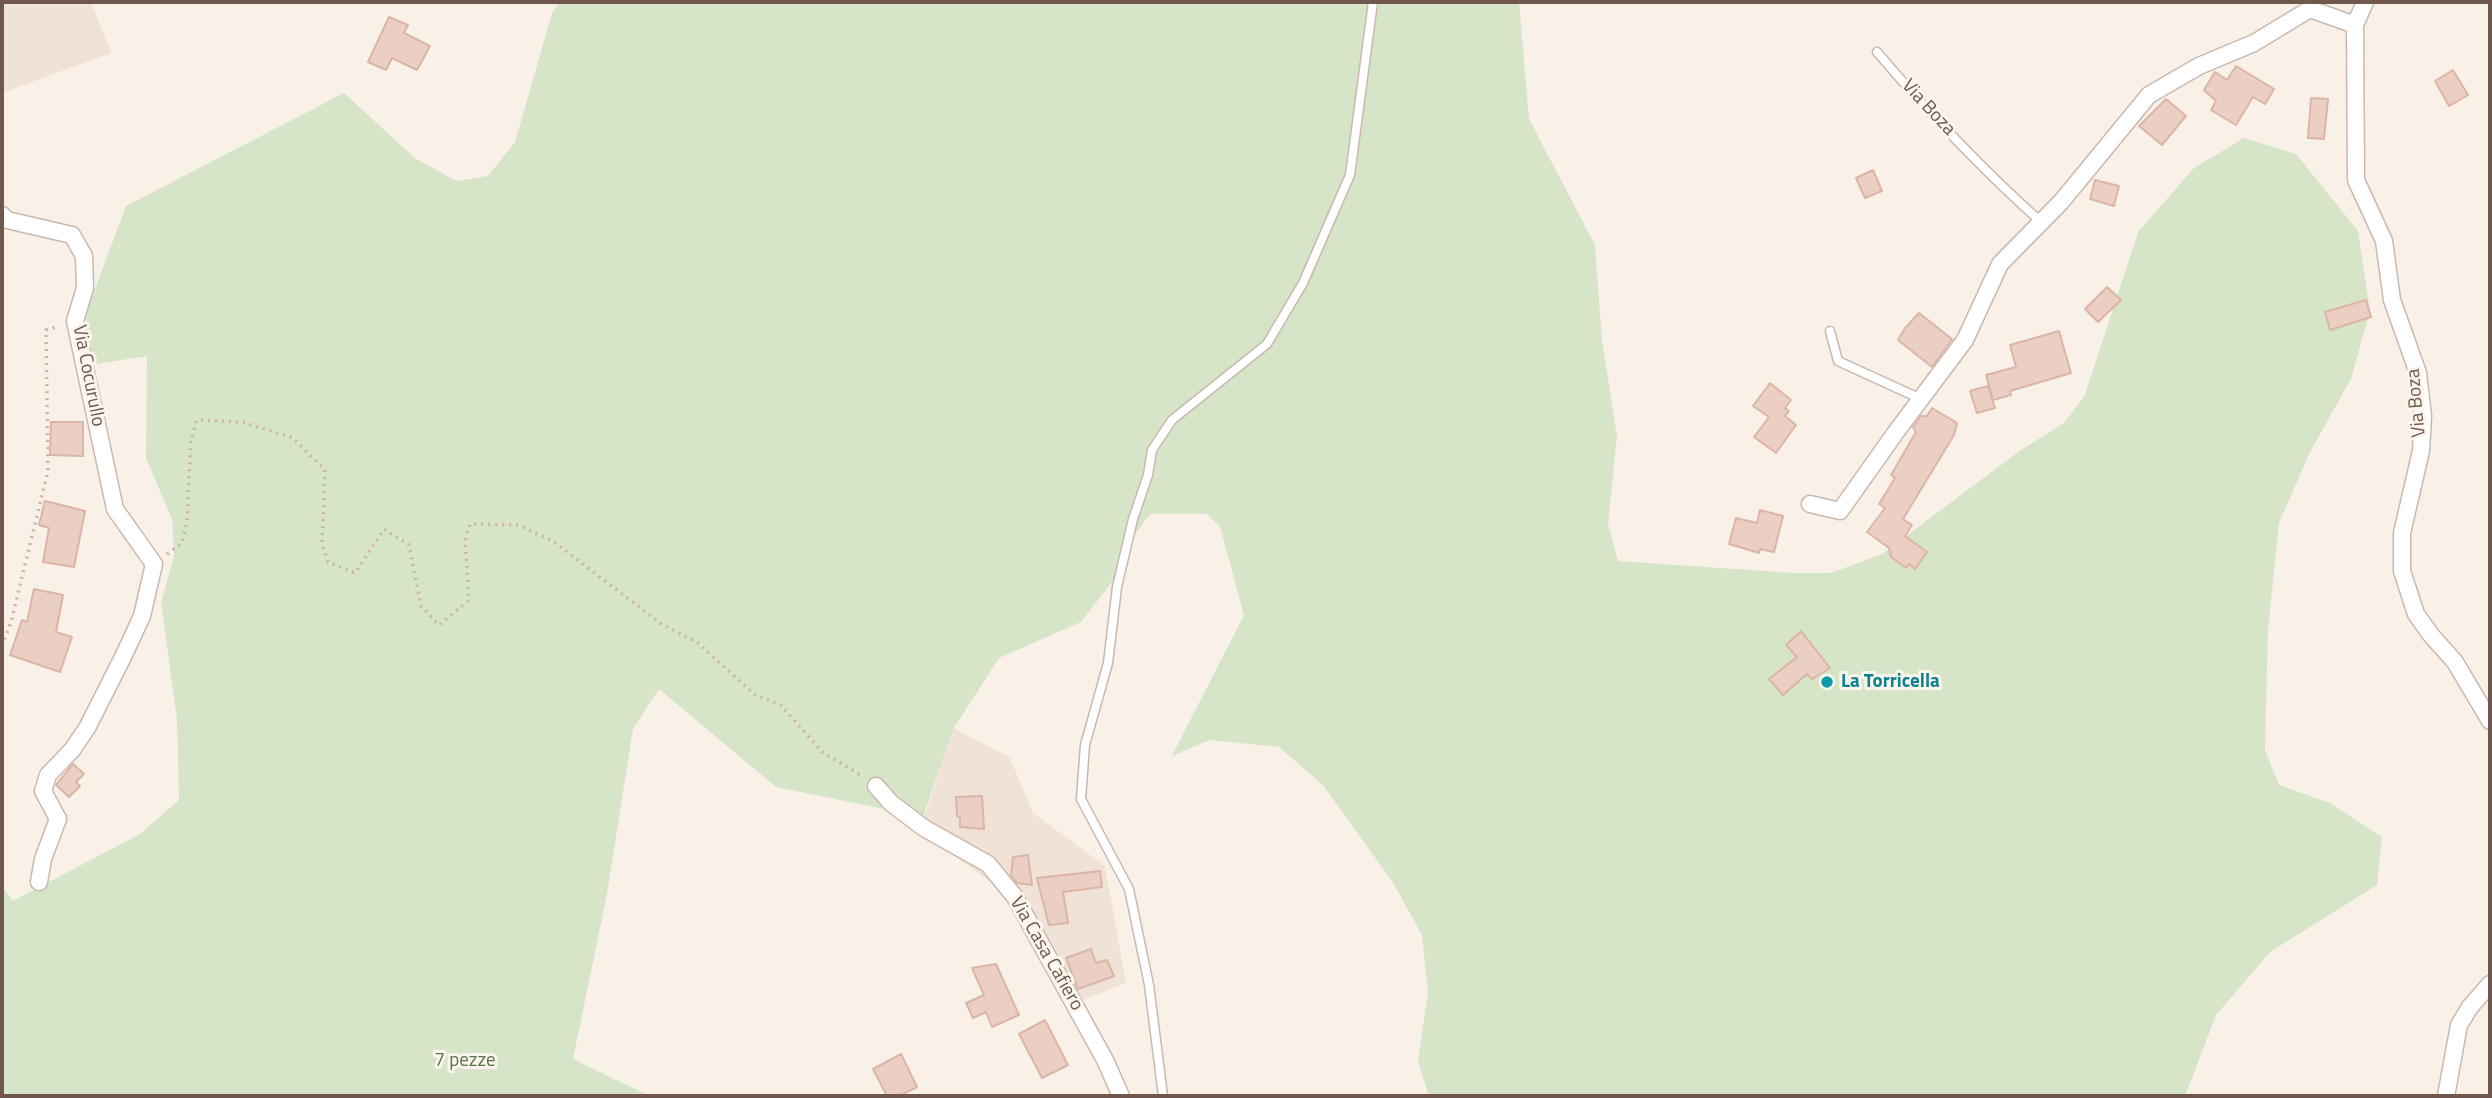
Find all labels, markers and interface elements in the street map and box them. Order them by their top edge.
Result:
street label: Via Boza [1896,75,1960,141]
street label: Via Cocurullo [67,323,109,429]
street label: Via Boza [2403,368,2431,438]
place label: La Torricella [1841,671,1940,693]
marker: La Torricella [1819,674,1835,690]
street label: Via Casa Cafiero [1004,893,1088,1015]
park label: 7 pezze [434,1050,496,1072]

